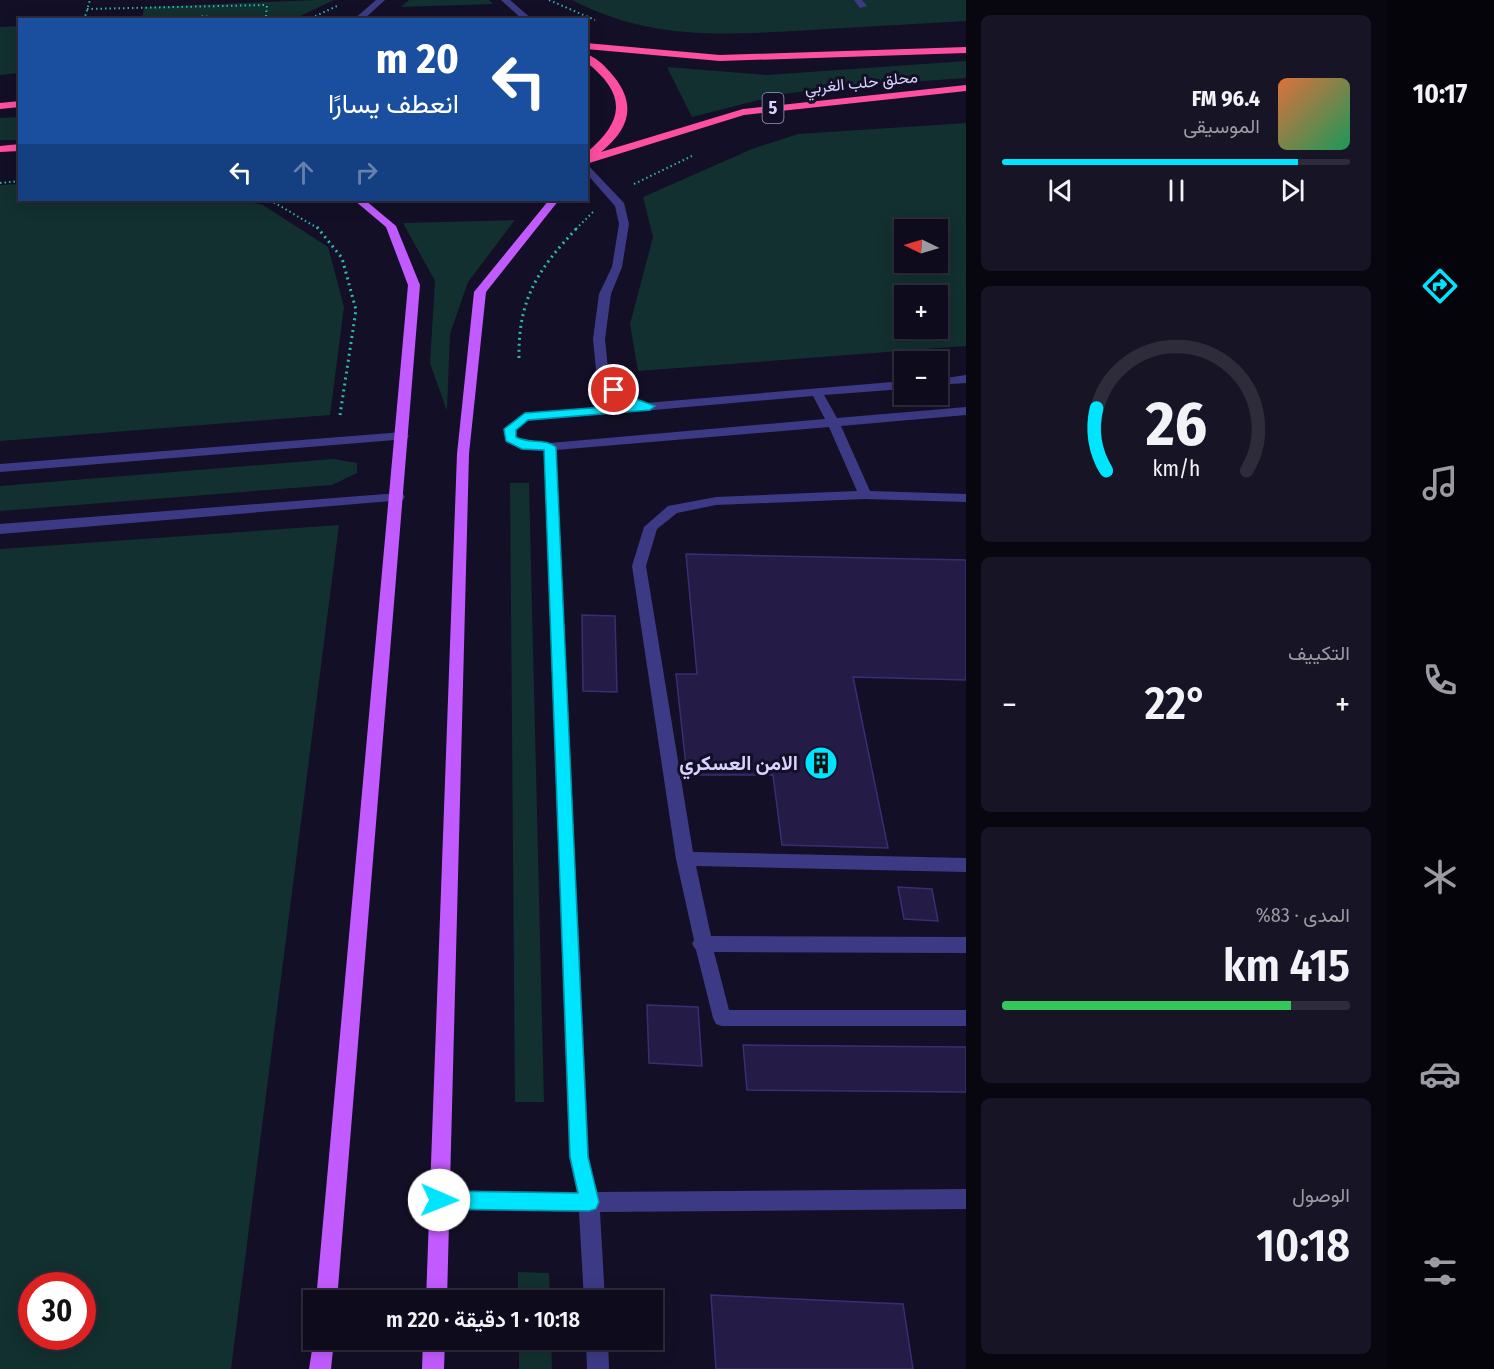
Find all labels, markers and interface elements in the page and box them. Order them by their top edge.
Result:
text: 20 m [376,34,459,84]
icon: left [480,42,558,120]
street label: محلق حلب الغربي [804,67,919,102]
text: 10:17 [1413,78,1467,110]
text: 96.4 FM [1192,85,1260,112]
text: انعطف يسارًا [328,88,459,120]
road number: 5 [762,93,784,123]
text: الموسيقى [1183,114,1260,138]
icon: left [224,156,257,189]
icon: ahead [287,156,320,189]
icon: right [350,156,383,189]
icon: previous [1044,174,1077,207]
icon: pause [1160,174,1193,207]
icon: next [1276,174,1309,207]
north arrow [894,219,948,273]
map controls [894,219,948,405]
icon: directions [1419,265,1461,307]
button: + [894,285,948,339]
button: − [894,351,948,405]
pin [588,364,639,415]
icon: arrive [597,373,630,406]
text: 26 [1144,387,1207,462]
text: km/h [1152,456,1200,482]
icon: music [1419,462,1461,504]
text: التكييف [1288,641,1350,665]
icon: phone [1419,659,1461,701]
text: 22° [1145,677,1207,731]
text: − [1002,685,1017,725]
text: + [1335,685,1350,725]
building icon: الامن العسكري [803,745,839,781]
place label: الامن العسكري [679,751,798,780]
icon: climate [1419,856,1461,898]
text: المدى · 83% [1256,903,1350,927]
text: 415 km [1223,939,1350,993]
icon: car [1419,1053,1461,1095]
position arrow [407,1168,471,1232]
text: الوصول [1292,1183,1350,1207]
text: 10:18 [1256,1219,1350,1273]
icon: filters [1419,1250,1461,1292]
speed limit sign: 30 [18,1272,96,1350]
text: 10:18 · 1 دقيقة · 220 m [386,1306,580,1333]

